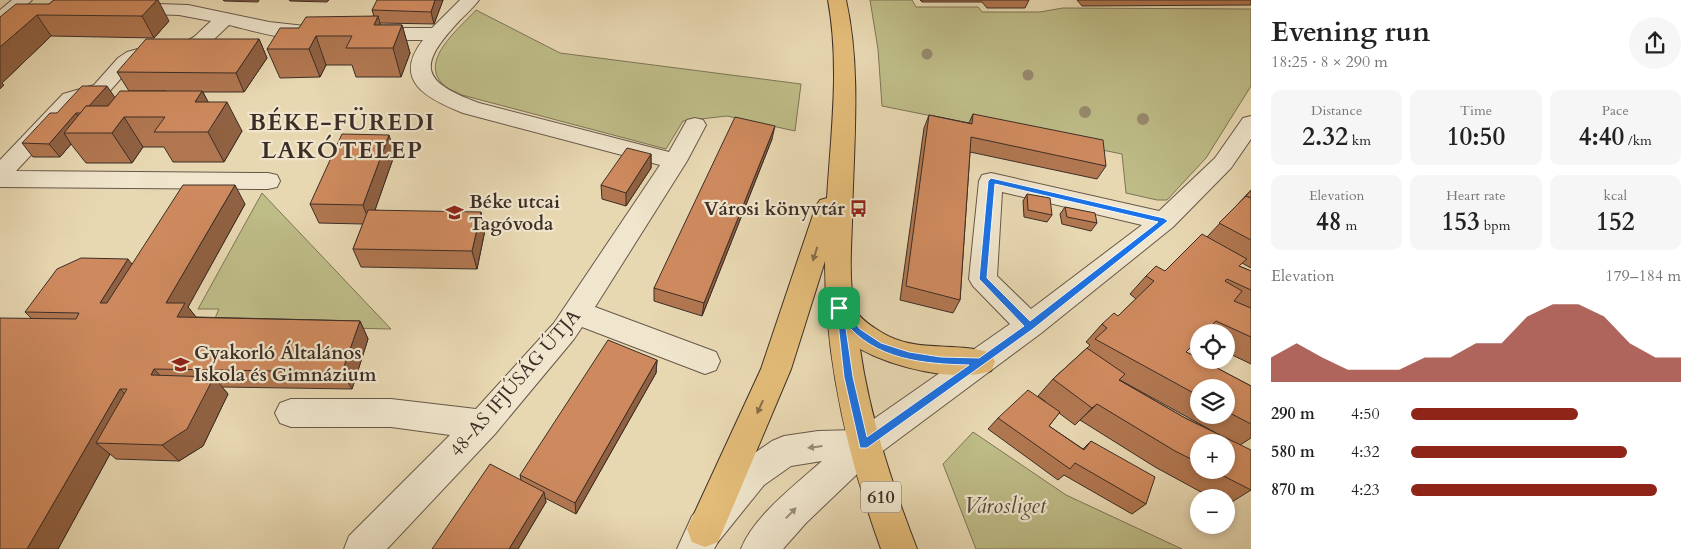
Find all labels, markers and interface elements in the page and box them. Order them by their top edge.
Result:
text: Evening run [1271,13,1430,51]
button: share [1629,17,1681,69]
text: 18:25 · 8 × 290 m [1271,51,1388,73]
text: Distance [1311,101,1362,120]
text: Time [1460,101,1492,120]
text: Pace [1602,101,1629,120]
district label: BÉKE-FÜREDI LAKÓTELEP [249,106,435,167]
text: 2.32 [1302,120,1348,154]
text: 10:50 [1447,120,1505,154]
text: 4:40 [1579,120,1624,154]
text: km [1348,131,1371,150]
text: /km [1624,131,1652,150]
text: Elevation [1309,186,1364,205]
text: Heart rate [1446,186,1506,205]
text: kcal [1604,186,1627,205]
place label: Béke utcai Tagóvoda [469,189,560,237]
place label: Városi könyvtár [704,196,845,222]
bus stop icon: Városi könyvtár [849,199,869,219]
school or university icon: Béke utcai Tagóvoda [445,203,465,223]
text: 48 [1316,205,1342,239]
text: 153 [1441,205,1480,239]
text: 152 [1596,205,1635,239]
text: m [1342,216,1357,235]
text: bpm [1480,216,1510,235]
one-way arrow [811,247,819,262]
text: Elevation [1271,265,1335,287]
text: 179–184 m [1605,265,1681,287]
pin [818,287,860,329]
icon: arrive [825,294,853,322]
street label: 48-AS IFJÚSÁG ÚTJA [444,303,587,462]
map controls [1190,324,1235,534]
button: locate [1190,324,1235,369]
place label: Gyakorló Általános Iskola és Gimnázium [194,340,377,388]
school or university icon: Gyakorló Általános Iskola és Gimnázium [170,354,190,374]
button: layers [1190,379,1235,424]
one-way arrow [755,400,763,414]
text: 290 m [1271,403,1315,425]
text: 4:50 [1351,403,1380,425]
button: + [1190,434,1235,479]
text: 580 m [1271,441,1315,463]
text: 4:32 [1351,441,1380,463]
one-way arrow [807,443,823,451]
text: 870 m [1271,479,1315,501]
text: 4:23 [1351,479,1380,501]
road number: 610 [861,482,901,512]
button: − [1190,489,1235,534]
park label: Városliget [964,491,1047,521]
one-way arrow [785,507,797,519]

